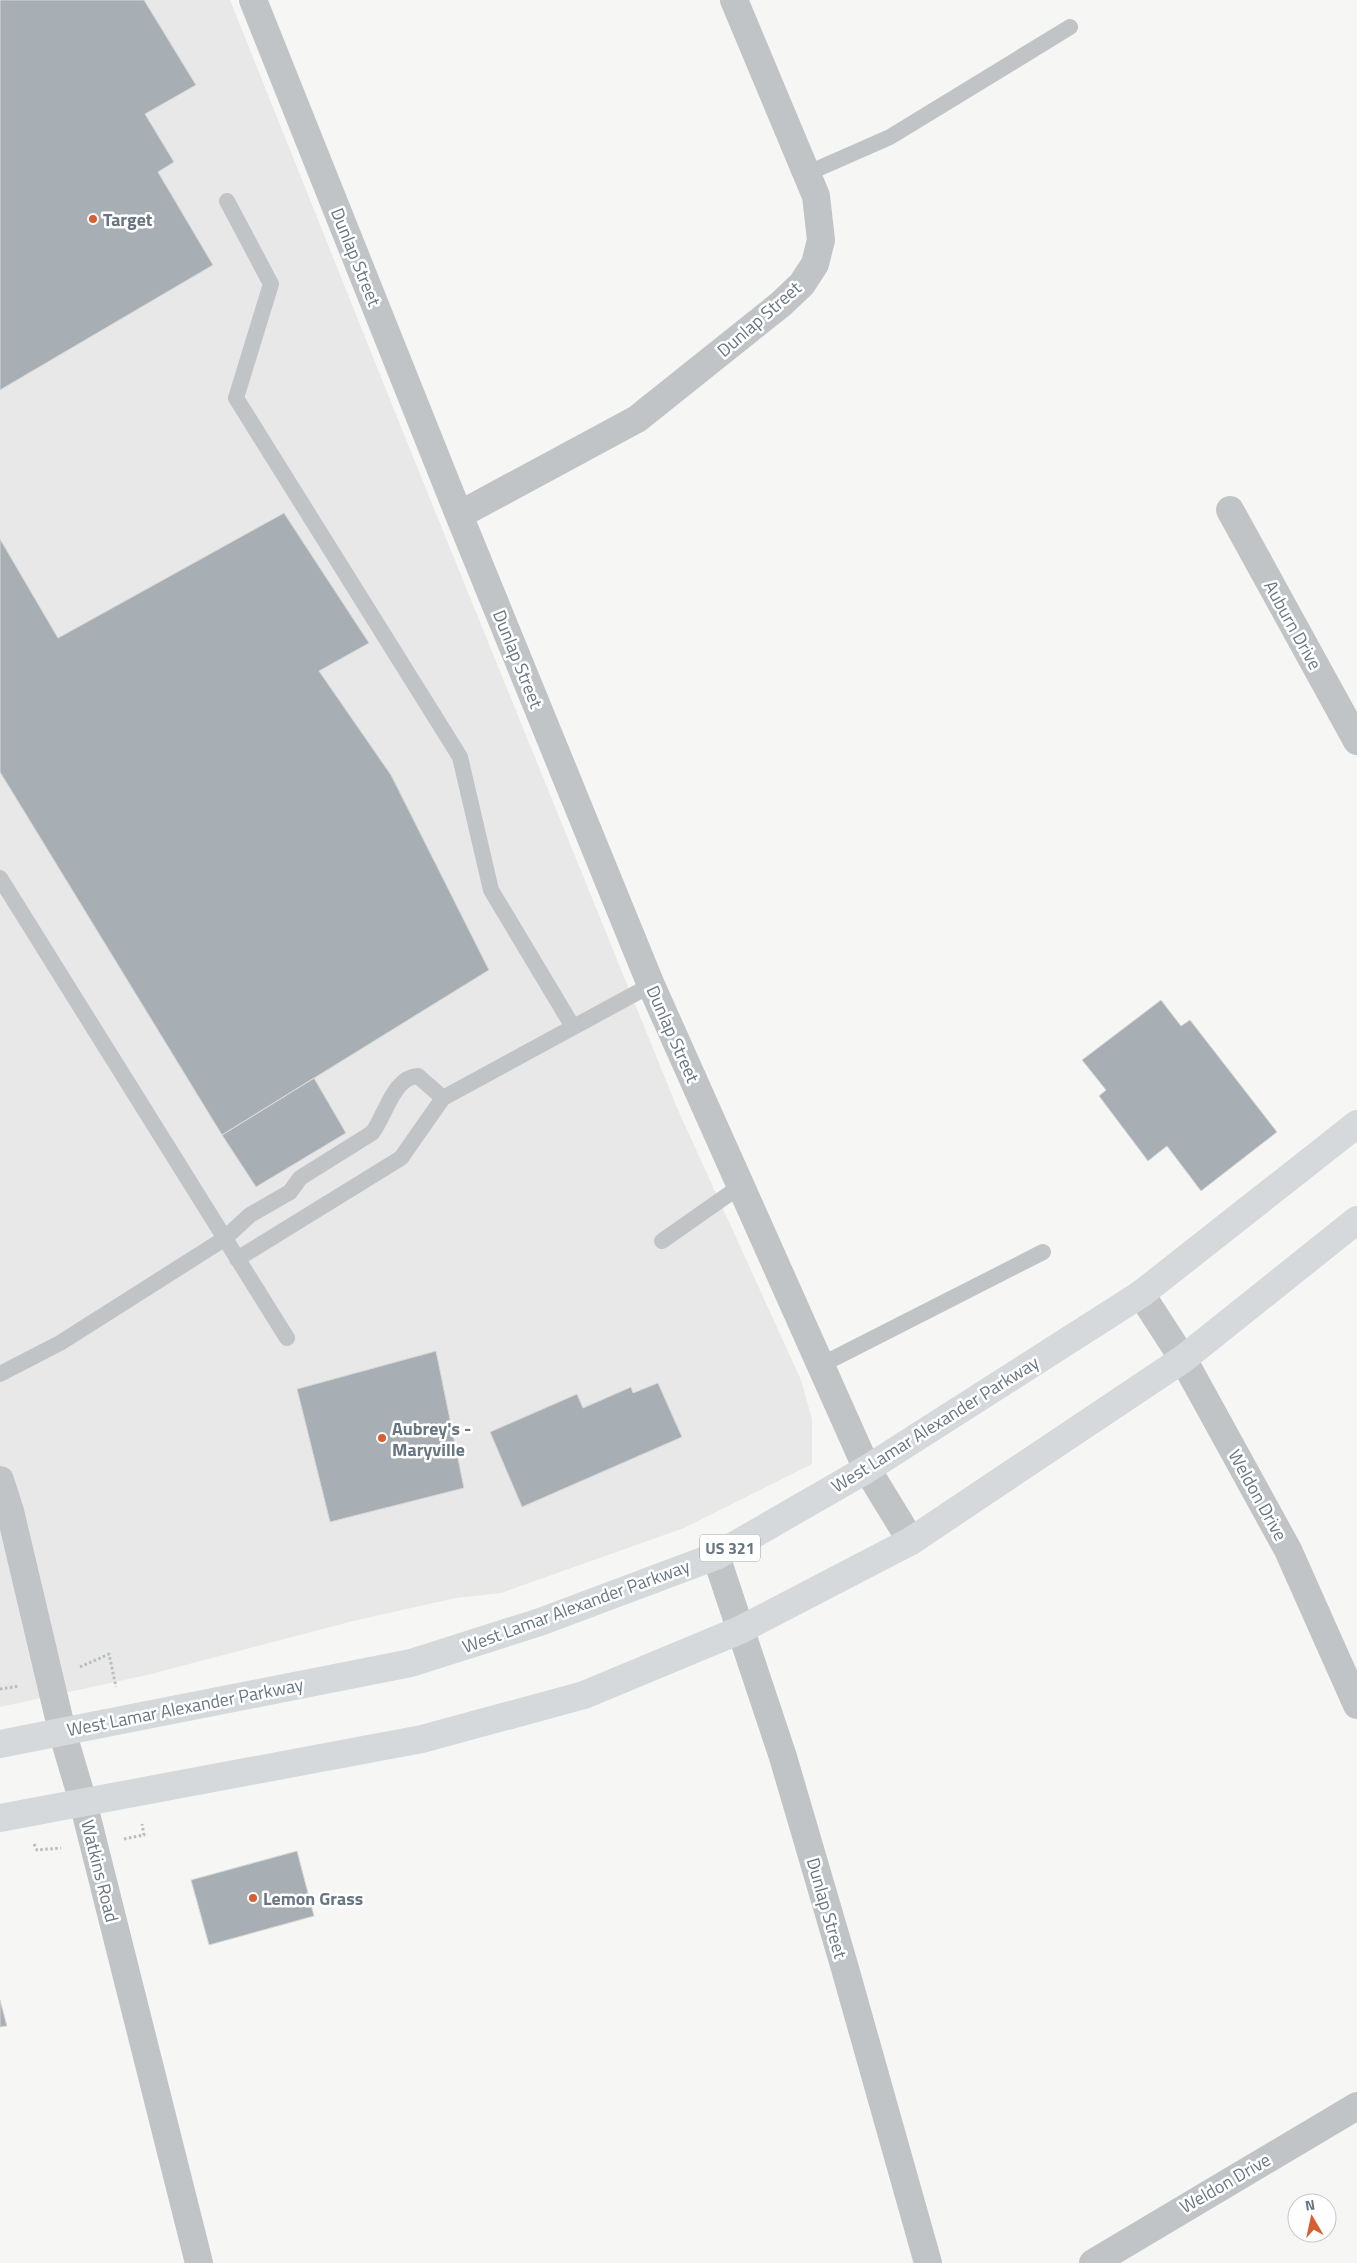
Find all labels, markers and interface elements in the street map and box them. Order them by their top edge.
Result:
street label: Dunlap Street [324,204,388,311]
place label: Target [103,206,153,233]
marker: Target [87,213,99,225]
street label: Dunlap Street [711,274,808,363]
street label: Auburn Drive [1257,575,1329,675]
street label: Dunlap Street [486,606,550,713]
street label: Dunlap Street [640,981,707,1088]
street label: West Lamar Alexander Parkway [826,1349,1044,1499]
place label: Aubrey's - Maryville [392,1415,471,1463]
marker: Aubrey's - Maryville [376,1432,388,1444]
street label: Weldon Drive [1222,1444,1294,1546]
road number: US 321 [700,1535,760,1562]
street label: West Lamar Alexander Parkway [458,1552,694,1660]
street label: West Lamar Alexander Parkway [64,1671,306,1743]
street label: Watkins Road [74,1817,126,1925]
street label: Dunlap Street [800,1854,854,1962]
place label: Lemon Grass [263,1885,363,1912]
marker: Lemon Grass [247,1892,259,1904]
street label: Weldon Drive [1175,2146,1275,2220]
north arrow [1287,2193,1337,2243]
text: N [1303,2194,1316,2216]

